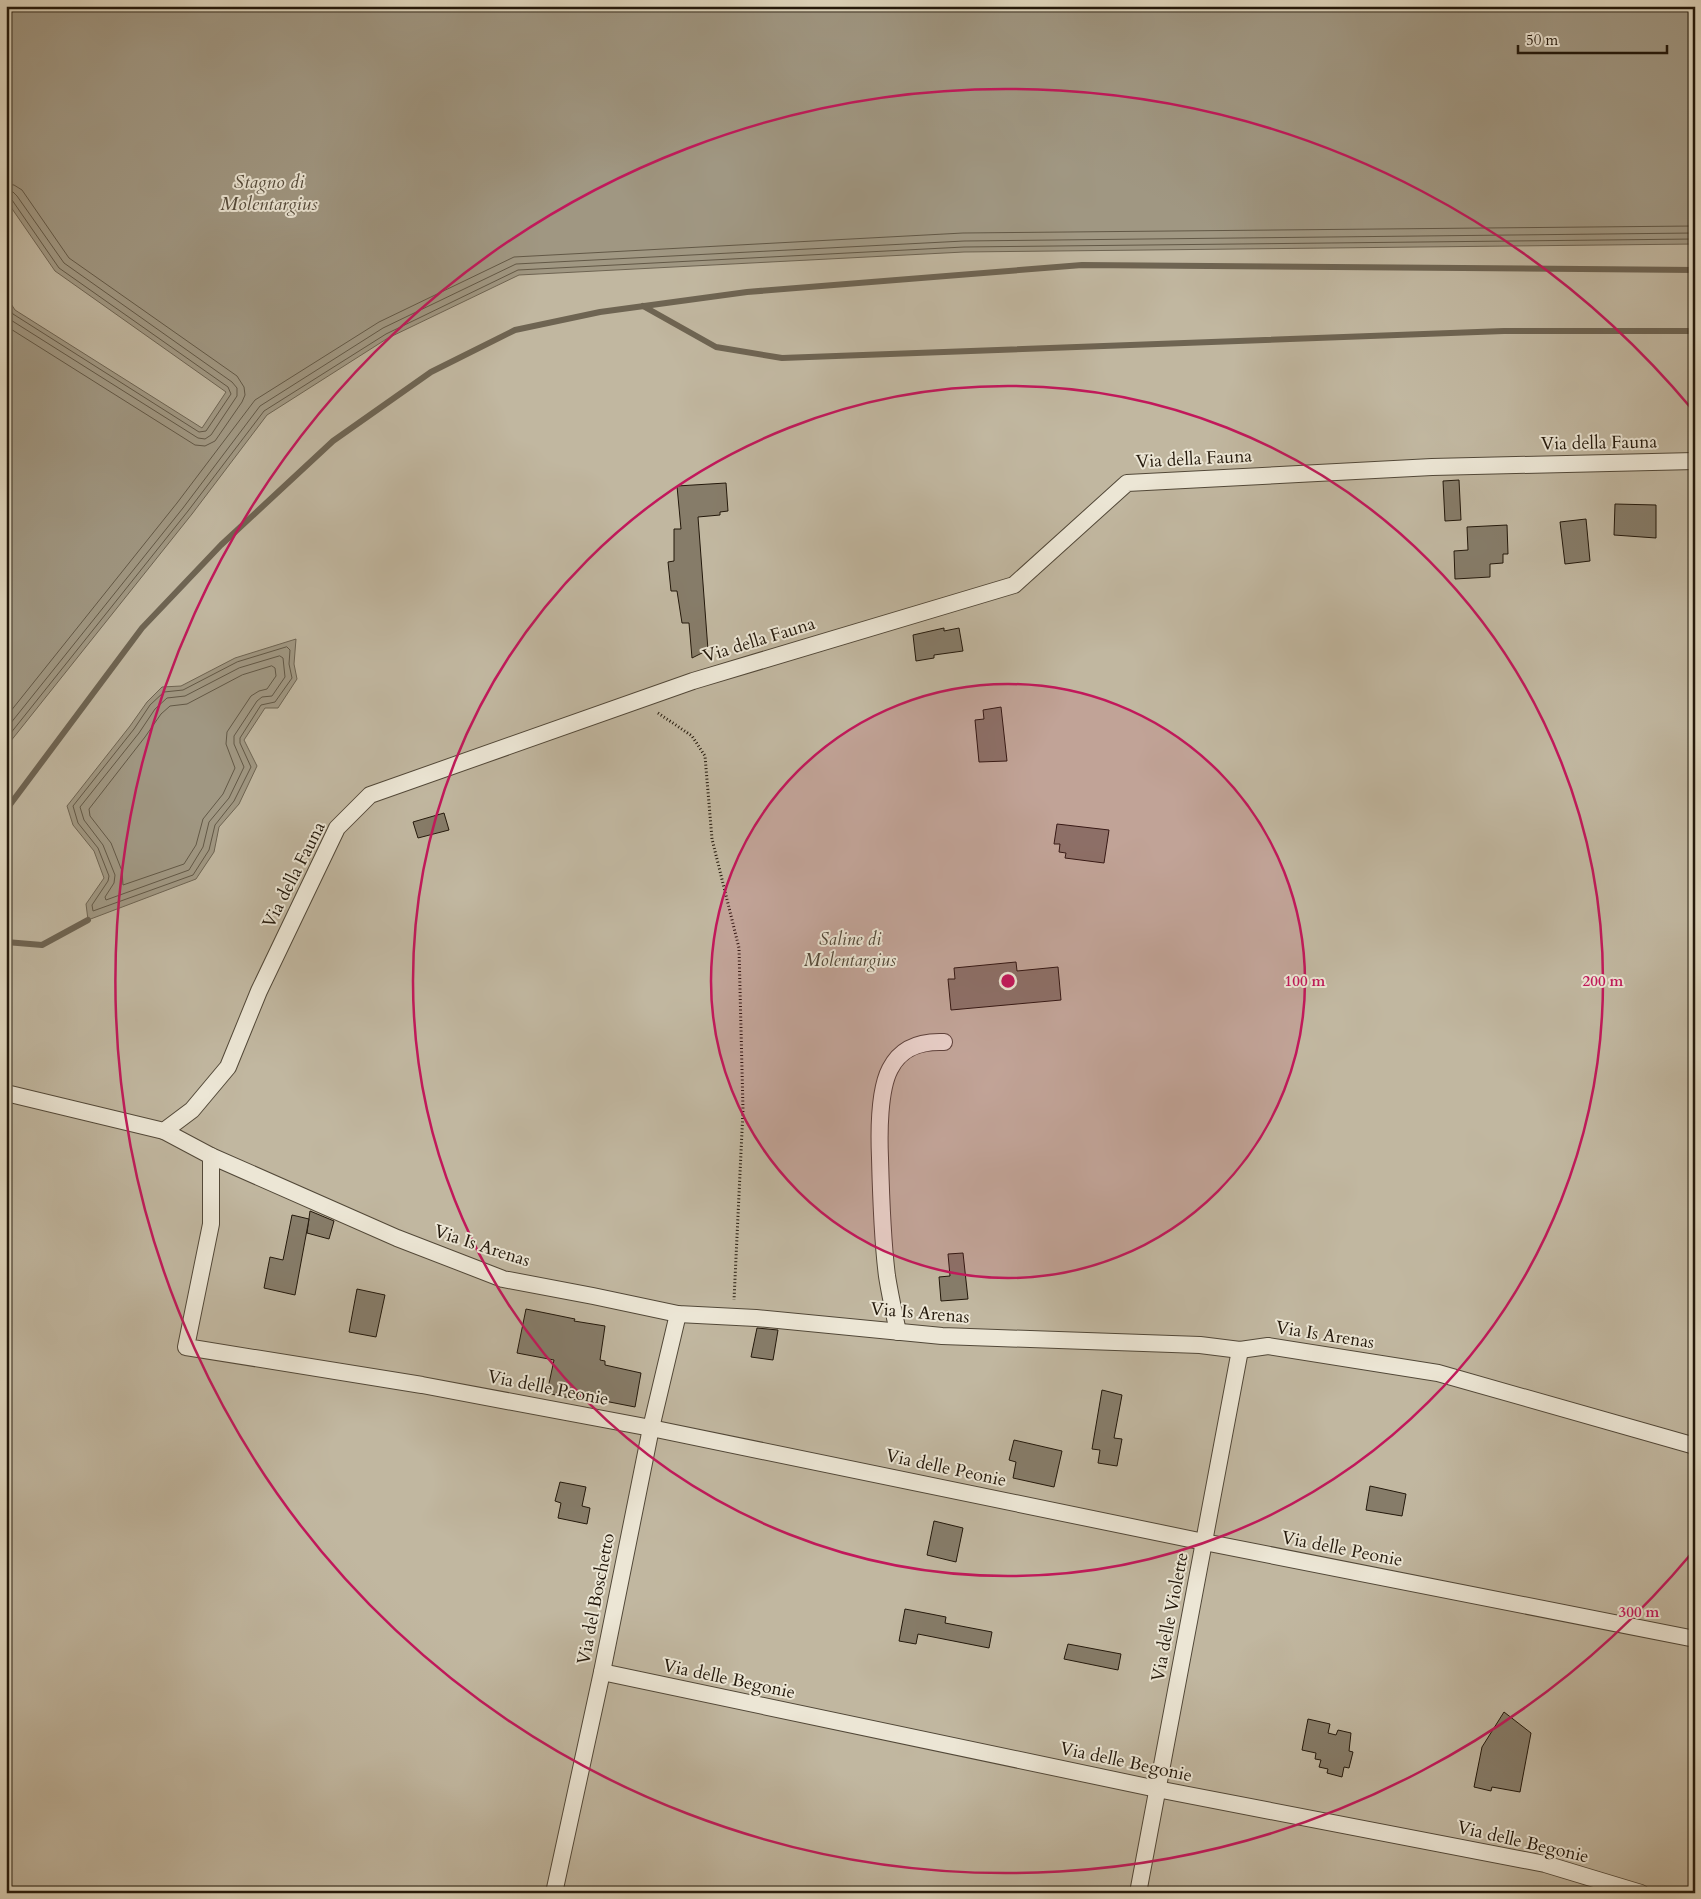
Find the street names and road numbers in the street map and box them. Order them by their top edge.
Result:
street label: Via della Fauna [1541,429,1658,457]
street label: Via della Fauna [1135,443,1253,475]
street label: Via della Fauna [700,611,818,669]
street label: Via della Fauna [256,817,332,933]
street label: Via Is Arenas [431,1219,533,1273]
street label: Via Is Arenas [869,1296,971,1330]
street label: Via Is Arenas [1274,1315,1376,1355]
street label: Via delle Peonie [485,1364,611,1412]
street label: Via delle Peonie [883,1443,1009,1493]
street label: Via delle Peonie [1279,1525,1405,1573]
street label: Via del Boschetto [571,1531,621,1667]
street label: Via delle Violette [1145,1550,1195,1684]
street label: Via delle Begonie [661,1653,797,1705]
street label: Via delle Begonie [1058,1736,1194,1788]
street label: Via delle Begonie [1455,1815,1591,1869]

